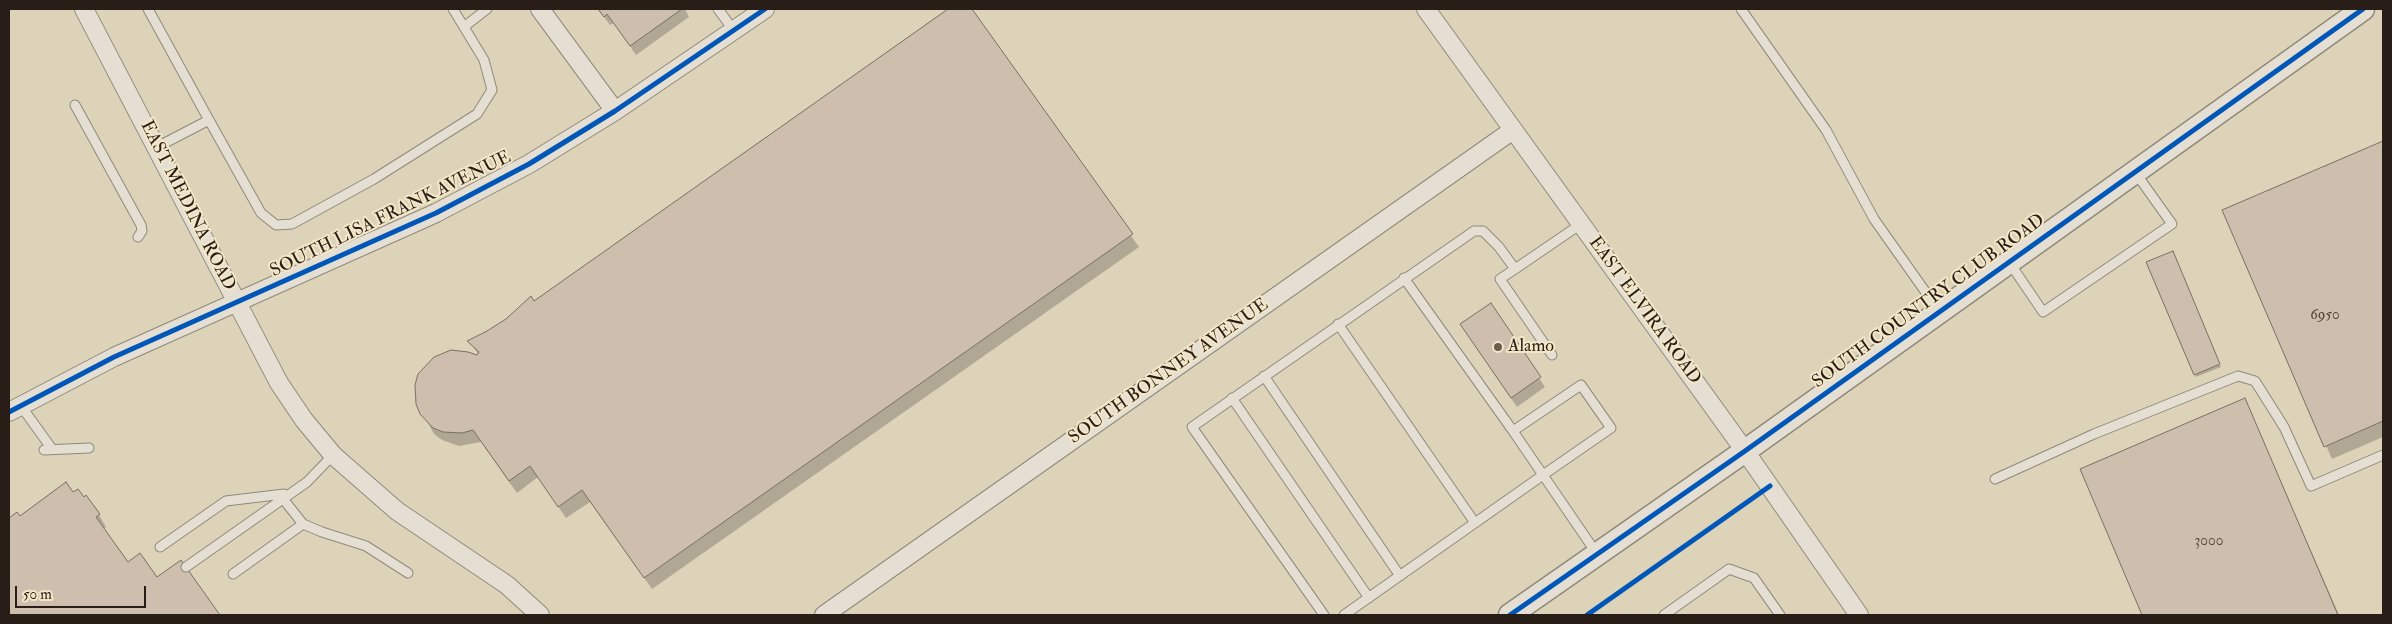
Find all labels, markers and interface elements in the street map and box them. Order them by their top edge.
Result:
street label: EAST MEDINA ROAD [135,117,239,295]
street label: SOUTH LISA FRANK AVENUE [267,147,515,283]
street label: SOUTH COUNTRY CLUB ROAD [1809,210,2049,394]
street label: EAST ELVIRA ROAD [1583,233,1705,389]
street label: SOUTH BONNEY AVENUE [1065,295,1273,449]
house number: 6950 [2310,307,2340,325]
place label: Alamo [1508,336,1554,358]
marker: Alamo [1492,341,1504,353]
house number: 3000 [2195,533,2223,551]
scale bar [18,576,149,608]
text: 50 m [23,585,52,604]

